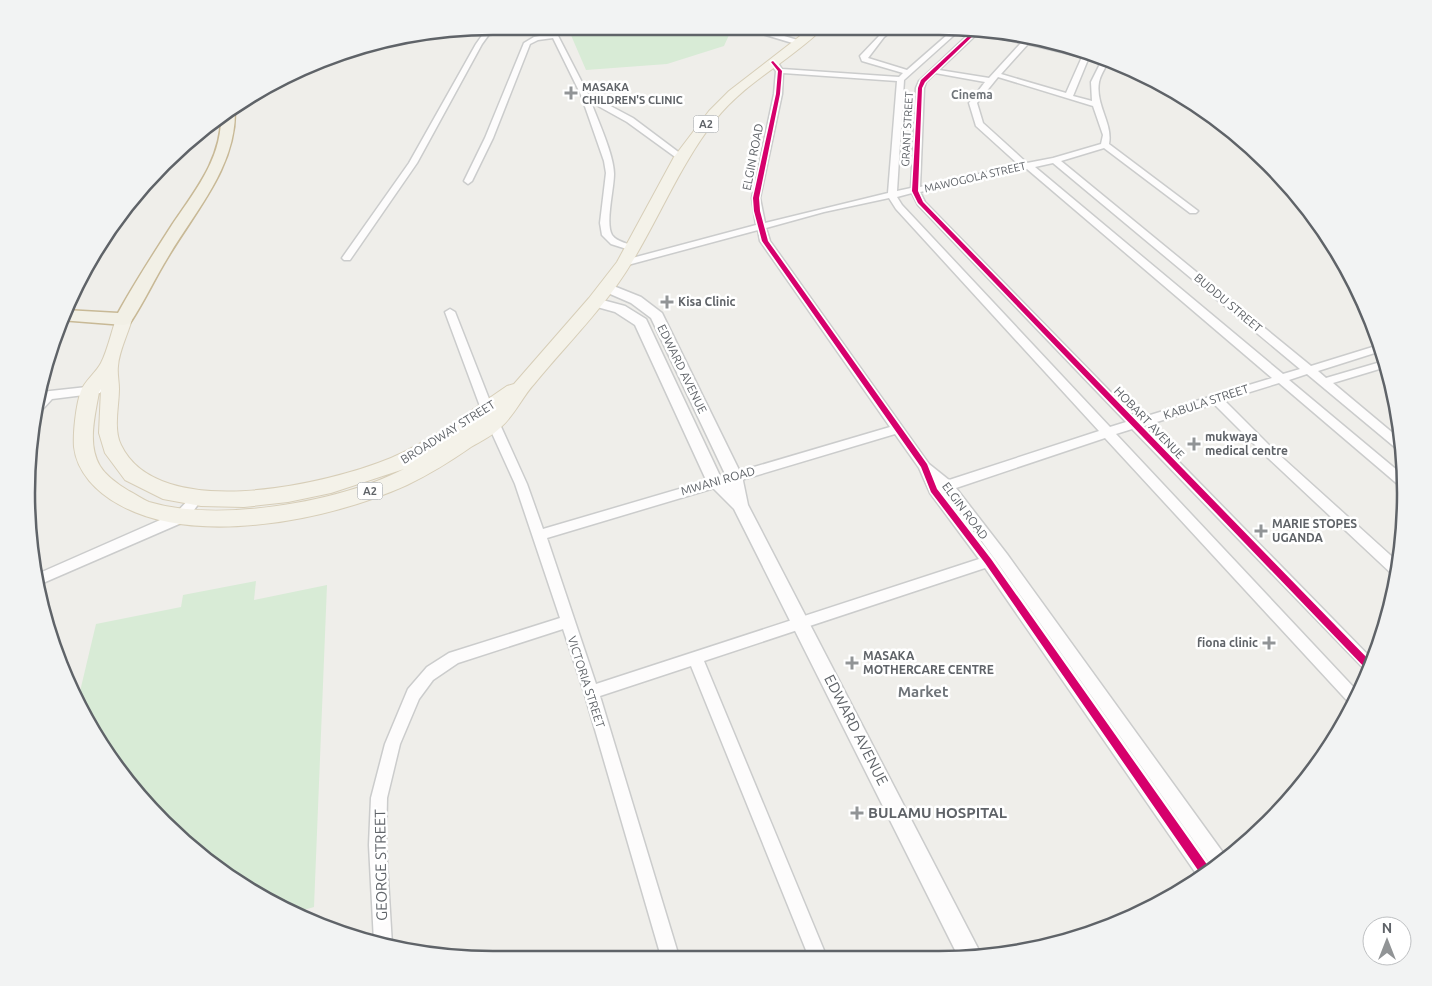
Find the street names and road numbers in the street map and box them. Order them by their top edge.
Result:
street label: GRANT STREET [899,91,915,167]
road number: A2 [694,116,718,132]
street label: ELGIN ROAD [740,122,765,191]
street label: MAWOGOLA STREET [923,159,1027,195]
street label: BUDDU STREET [1192,271,1265,335]
street label: EDWARD AVENUE [655,322,710,416]
street label: KABULA STREET [1162,382,1250,421]
street label: HOBART AVENUE [1112,384,1187,462]
street label: BROADWAY STREET [398,397,498,466]
street label: MWANI ROAD [679,464,756,497]
street label: ELGIN ROAD [940,480,991,542]
road number: A2 [358,482,382,500]
street label: VICTORIA STREET [566,634,608,730]
street label: EDWARD AVENUE [821,672,892,788]
street label: GEORGE STREET [371,808,390,921]

